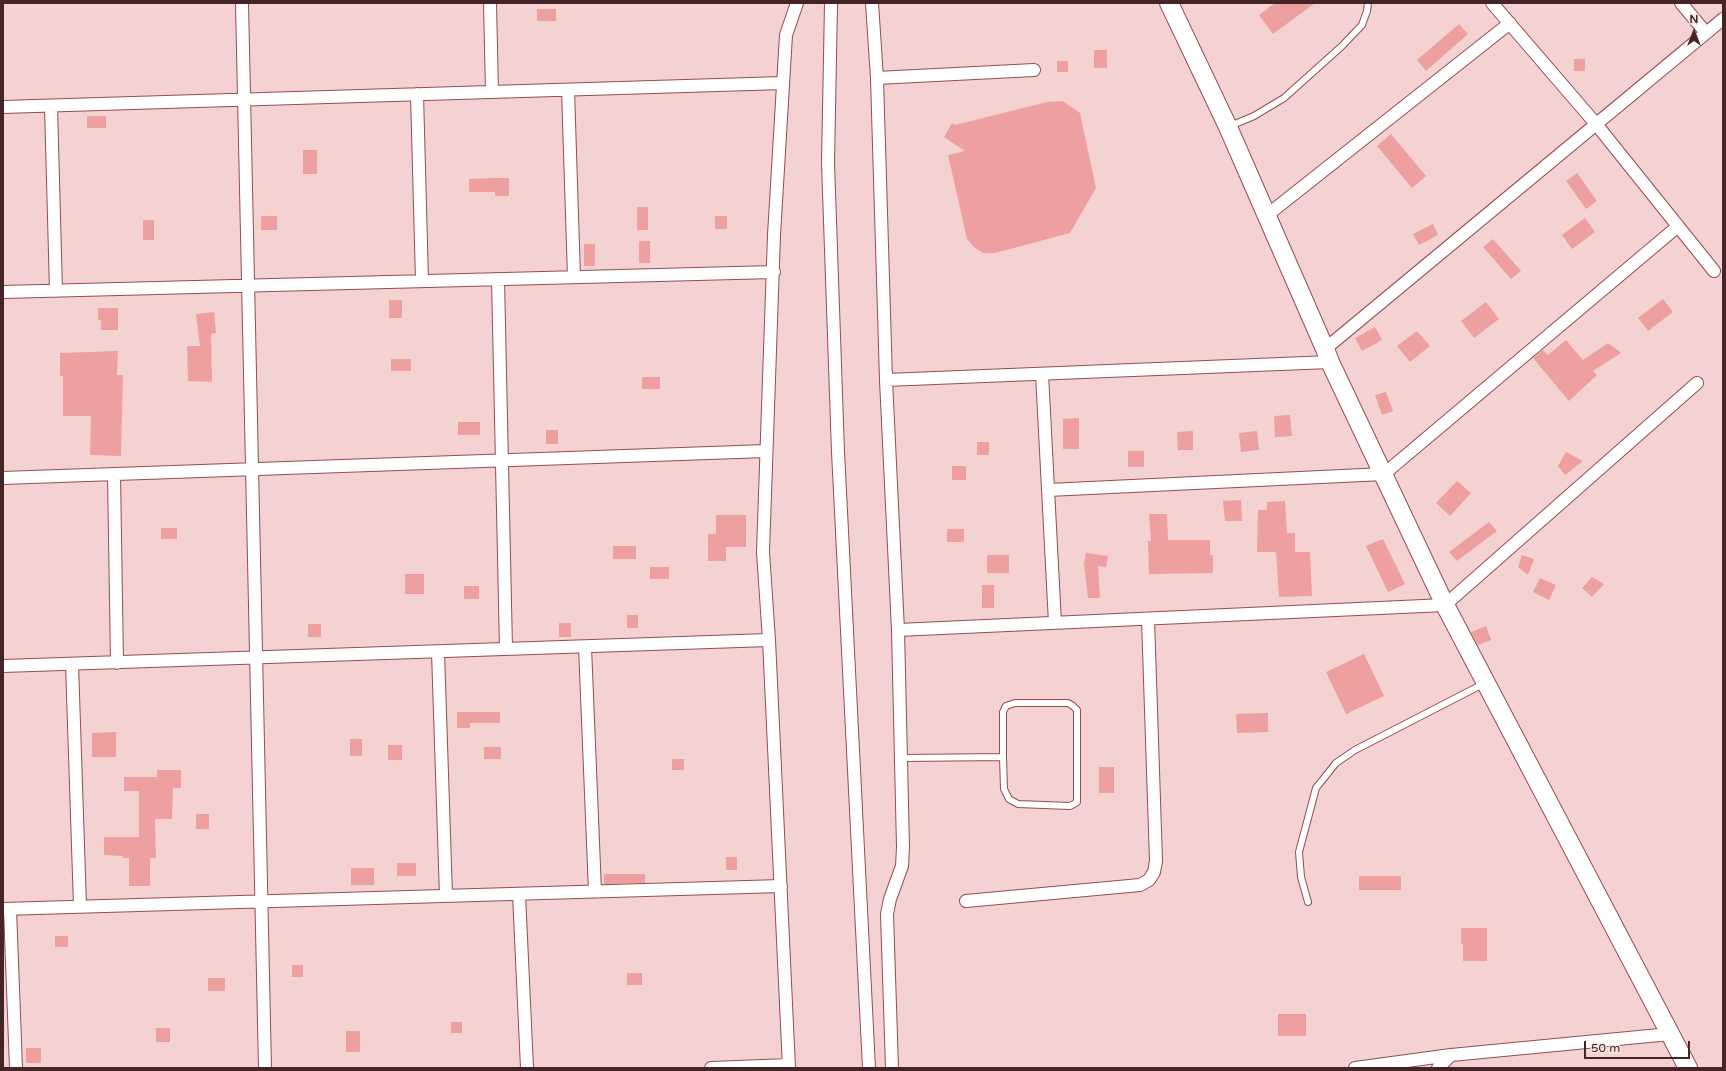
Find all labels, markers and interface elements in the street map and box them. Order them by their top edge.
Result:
north arrow [1674,12,1714,52]
text: N [1690,13,1698,26]
scale bar [1586,1033,1692,1059]
text: 50 m [1591,1041,1620,1055]

